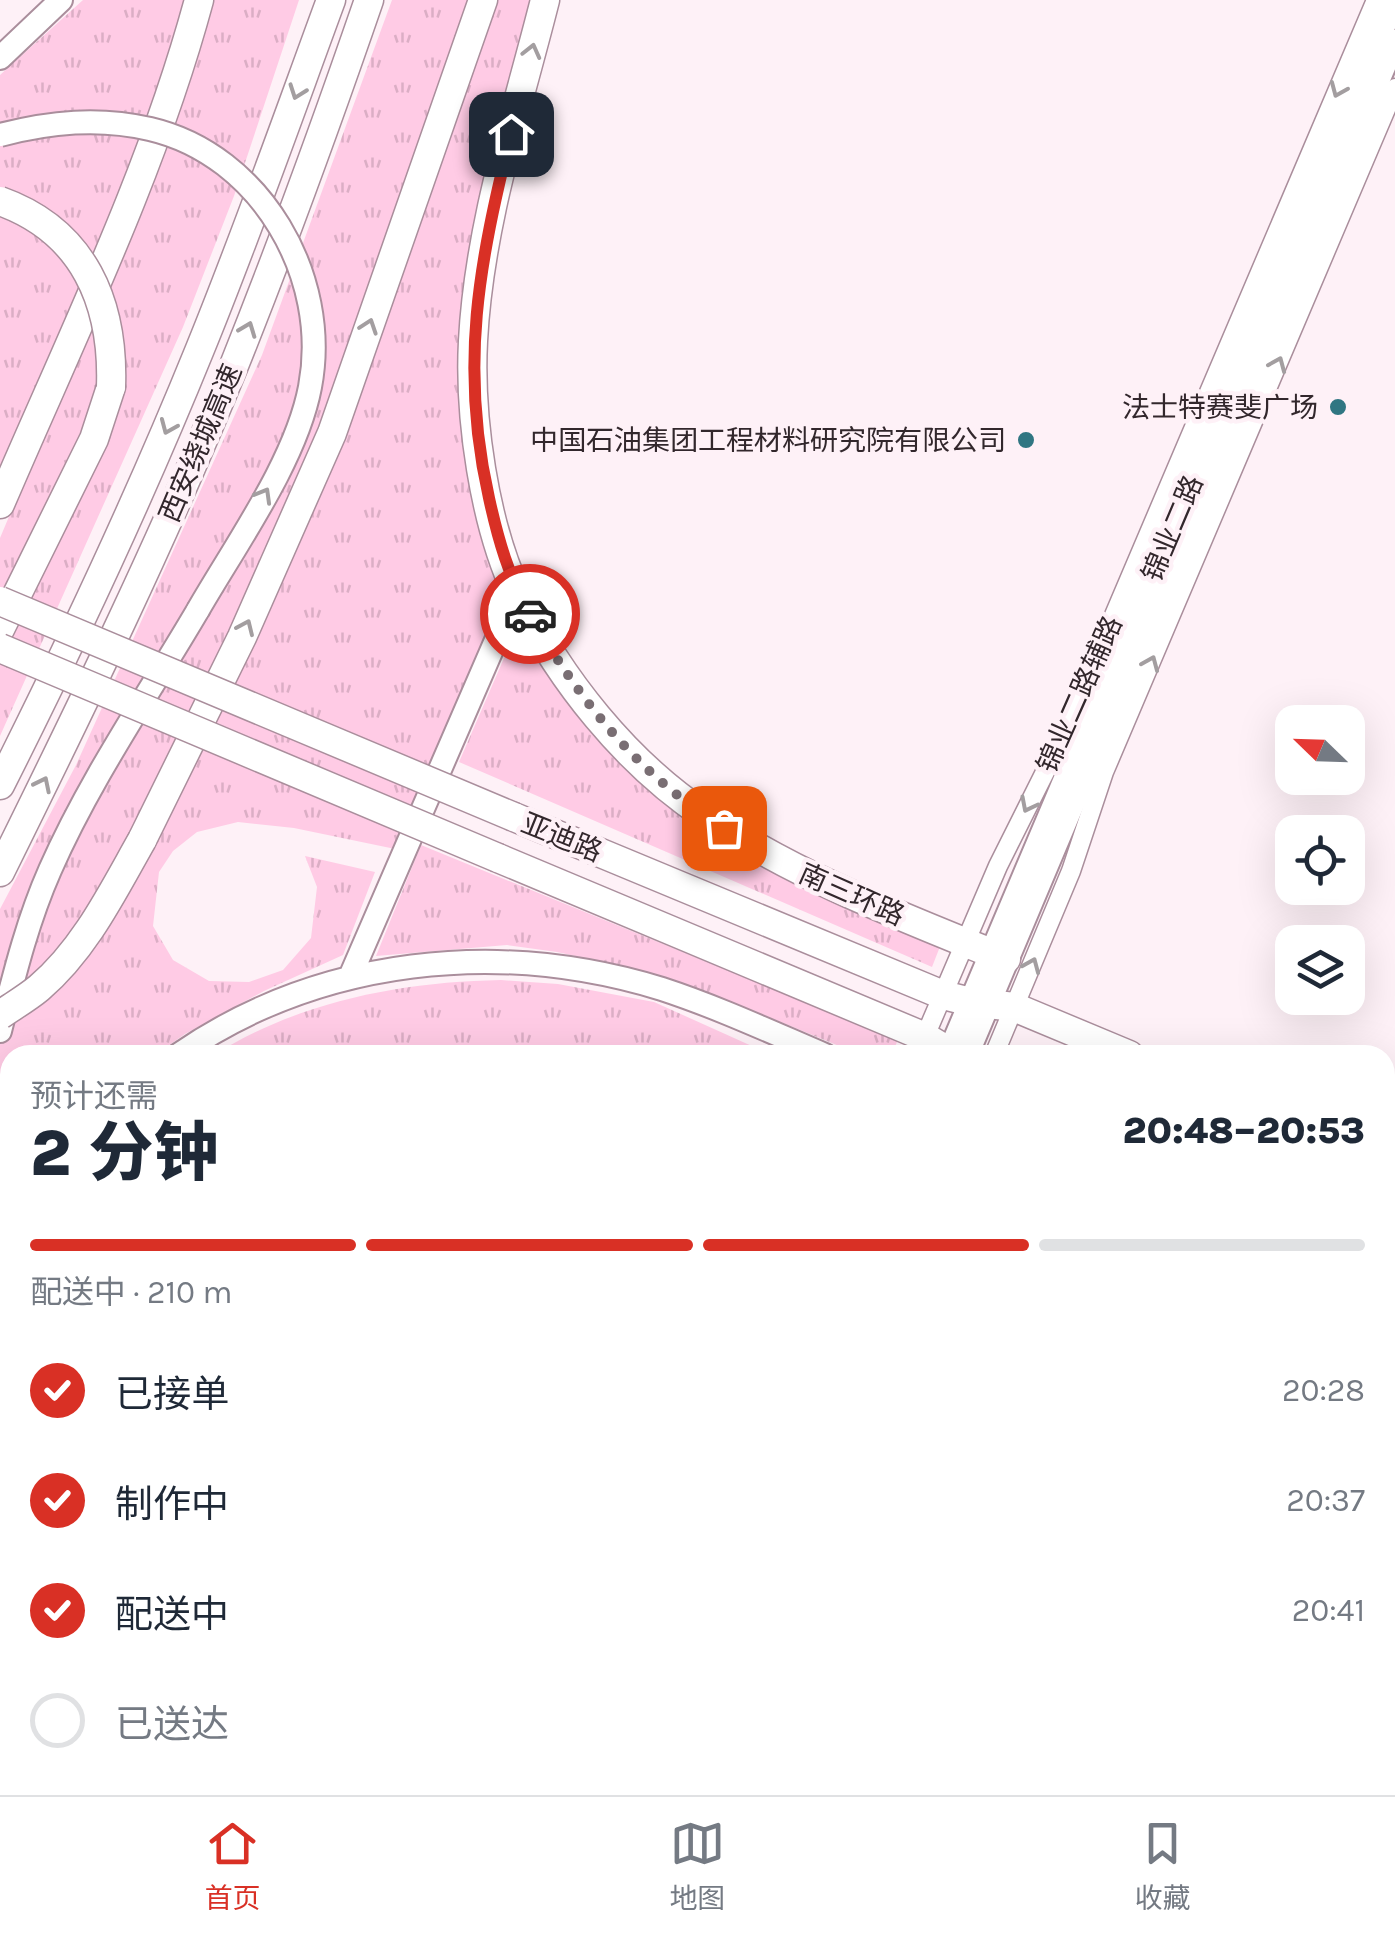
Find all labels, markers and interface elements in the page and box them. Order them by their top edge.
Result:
one-way arrow [520,43,541,60]
one-way arrow [1330,80,1350,98]
one-way arrow [288,82,309,99]
pin [469,92,554,177]
icon: home [484,107,539,162]
one-way arrow [357,319,378,336]
one-way arrow [236,321,257,338]
one-way arrow [1266,356,1286,374]
street label: 西安绕城高速 [152,359,248,527]
place label: 法士特赛斐广场 [1122,391,1318,424]
marker: 法士特赛斐广场 [1327,396,1349,418]
one-way arrow [159,417,179,435]
place label: 中国石油集团工程材料研究院有限公司 [530,424,1006,457]
marker: 中国石油集团工程材料研究院有限公司 [1015,429,1037,451]
street label: 锦业二路 [1135,470,1210,586]
one-way arrow [252,488,271,506]
courier [480,564,580,664]
icon: car [503,587,558,642]
street label: 锦业二路辅路 [1030,611,1129,778]
one-way arrow [234,619,254,637]
one-way arrow [1139,655,1159,673]
north arrow [1275,705,1365,795]
map controls [1275,705,1365,1015]
one-way arrow [31,777,50,795]
pin [682,786,767,871]
one-way arrow [1021,795,1041,813]
icon: bag [697,801,752,856]
street label: 亚迪路 [517,806,607,868]
button: locate [1275,815,1365,905]
street label: 南三环路 [794,857,910,932]
button: layers [1275,925,1365,1015]
one-way arrow [1020,957,1040,975]
text: 预计还需 [30,1078,158,1115]
text: 20:48–20:53 [1123,1108,1365,1153]
text: 2 分钟 [30,1115,219,1191]
text: 配送中 · 210 m [30,1274,233,1311]
icon: check [30,1363,85,1418]
text: 已接单 [115,1372,229,1417]
text: 20:28 [1282,1372,1365,1409]
icon: check [30,1473,85,1528]
text: 制作中 [115,1482,229,1527]
text: 20:37 [1286,1482,1365,1519]
icon: check [30,1583,85,1638]
text: 配送中 [115,1592,229,1637]
text: 20:41 [1292,1592,1365,1629]
text: 已送达 [115,1702,229,1747]
tab: 首页 [204,1816,261,1916]
tab: 地图 [669,1816,726,1916]
tab: 收藏 [1134,1816,1191,1916]

